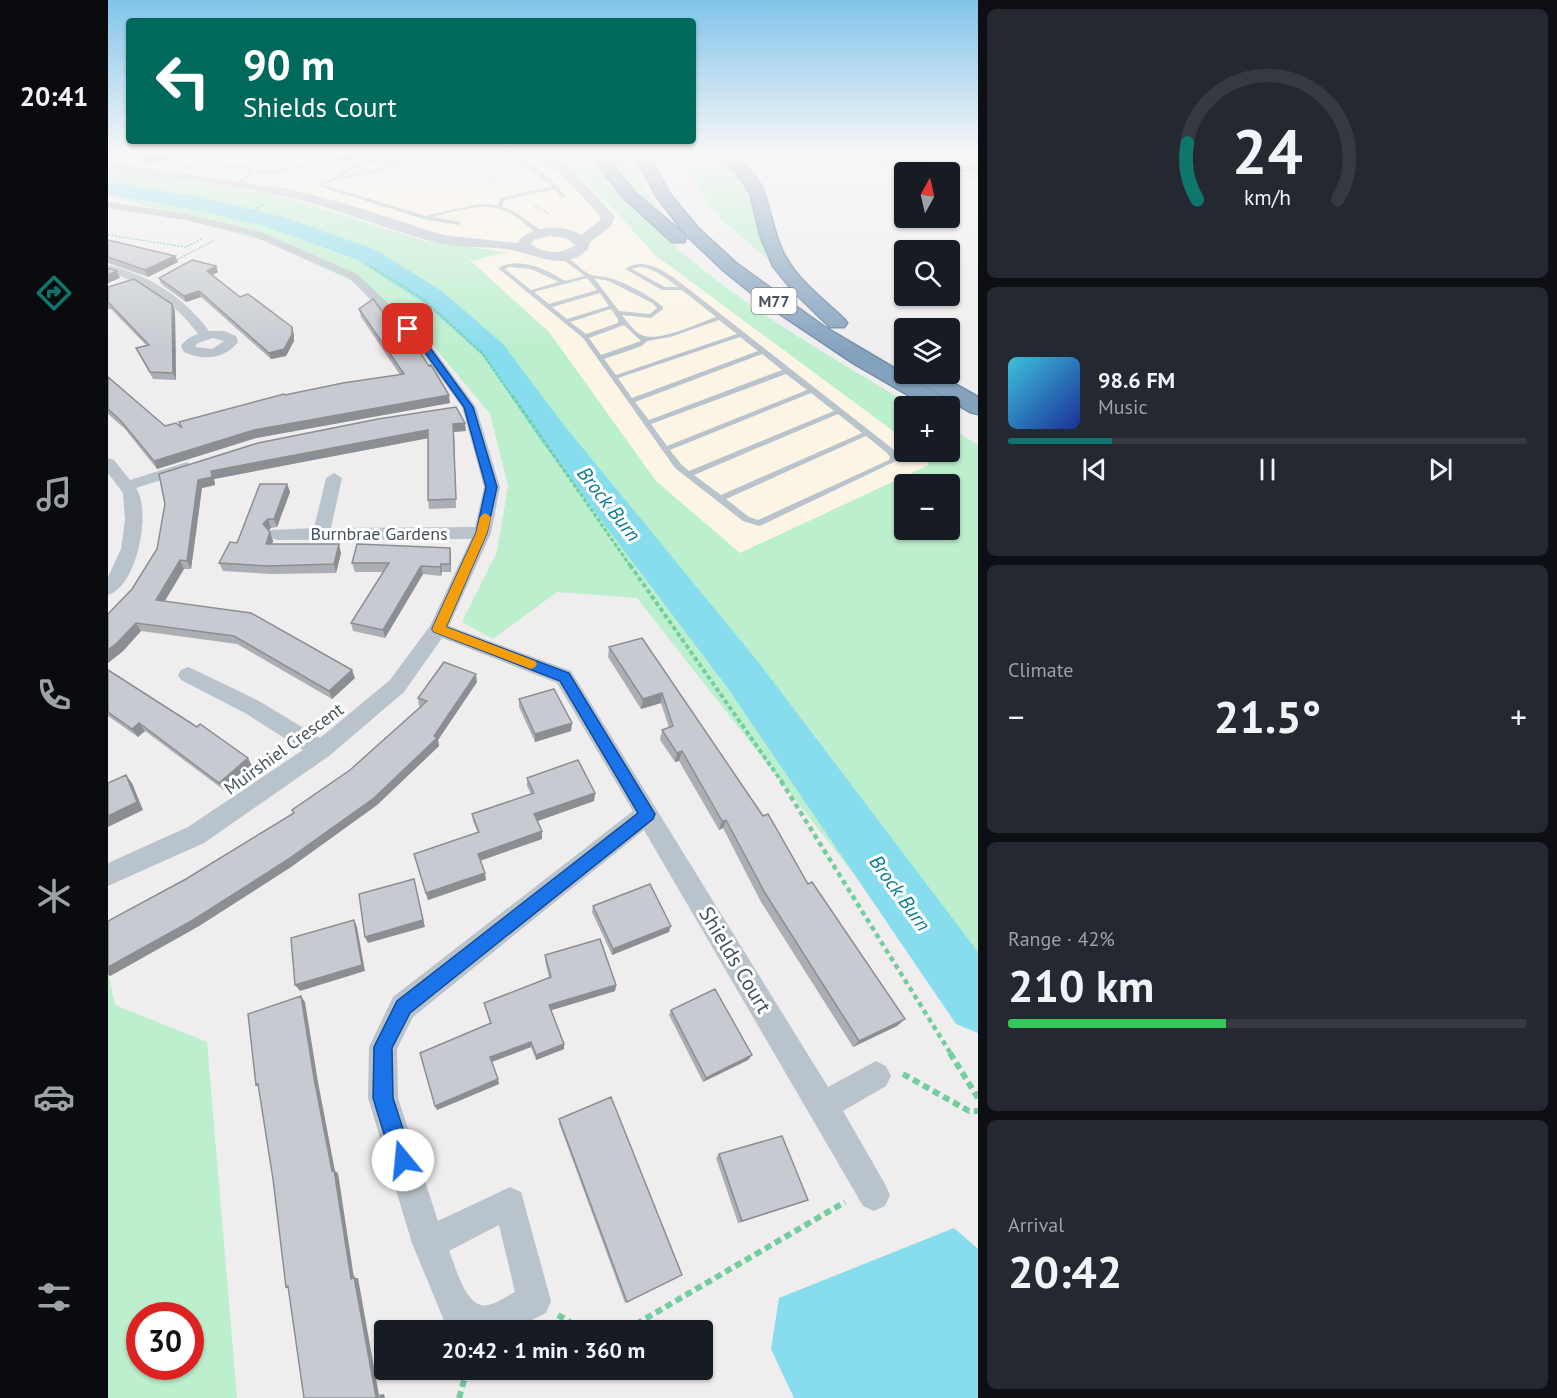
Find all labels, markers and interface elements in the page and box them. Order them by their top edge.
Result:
text: 90 m [243,37,335,92]
icon: left [144,42,222,120]
text: 20:41 [20,79,88,113]
text: Shields Court [243,90,397,124]
text: 24 [1232,111,1303,192]
north arrow [894,162,960,228]
map controls [894,162,960,540]
text: km/h [1244,184,1291,212]
button: search [894,240,960,306]
icon: directions [33,272,75,314]
road number: M77 [752,288,796,314]
pin [382,303,433,354]
icon: arrive [391,312,424,345]
button: layers [894,318,960,384]
text: 98.6 FM [1098,366,1175,394]
text: Music [1098,394,1147,420]
button: + [894,396,960,462]
icon: previous [1078,453,1111,486]
icon: pause [1251,453,1284,486]
icon: next [1424,453,1457,486]
water label: Brock Burn [572,461,646,547]
icon: music [33,473,75,515]
button: − [894,474,960,540]
street label: Burnbrae Gardens [310,522,448,545]
text: Climate [1008,657,1074,683]
icon: phone [33,674,75,716]
text: 21.5° [1214,687,1321,745]
text: − [1008,695,1025,738]
text: + [1510,695,1527,738]
street label: Muirshiel Crescent [220,698,348,800]
water label: Brock Burn [864,850,936,936]
icon: climate [33,875,75,917]
street label: Shields Court [693,902,778,1018]
text: Range · 42% [1008,926,1115,952]
text: 210 km [1008,956,1154,1014]
icon: car [33,1076,75,1118]
position arrow [371,1128,435,1192]
text: Arrival [1008,1212,1064,1238]
text: 20:42 [1008,1242,1122,1300]
icon: filters [33,1276,75,1318]
speed limit sign: 30 [126,1302,204,1380]
text: 20:42 · 1 min · 360 m [442,1336,645,1364]

